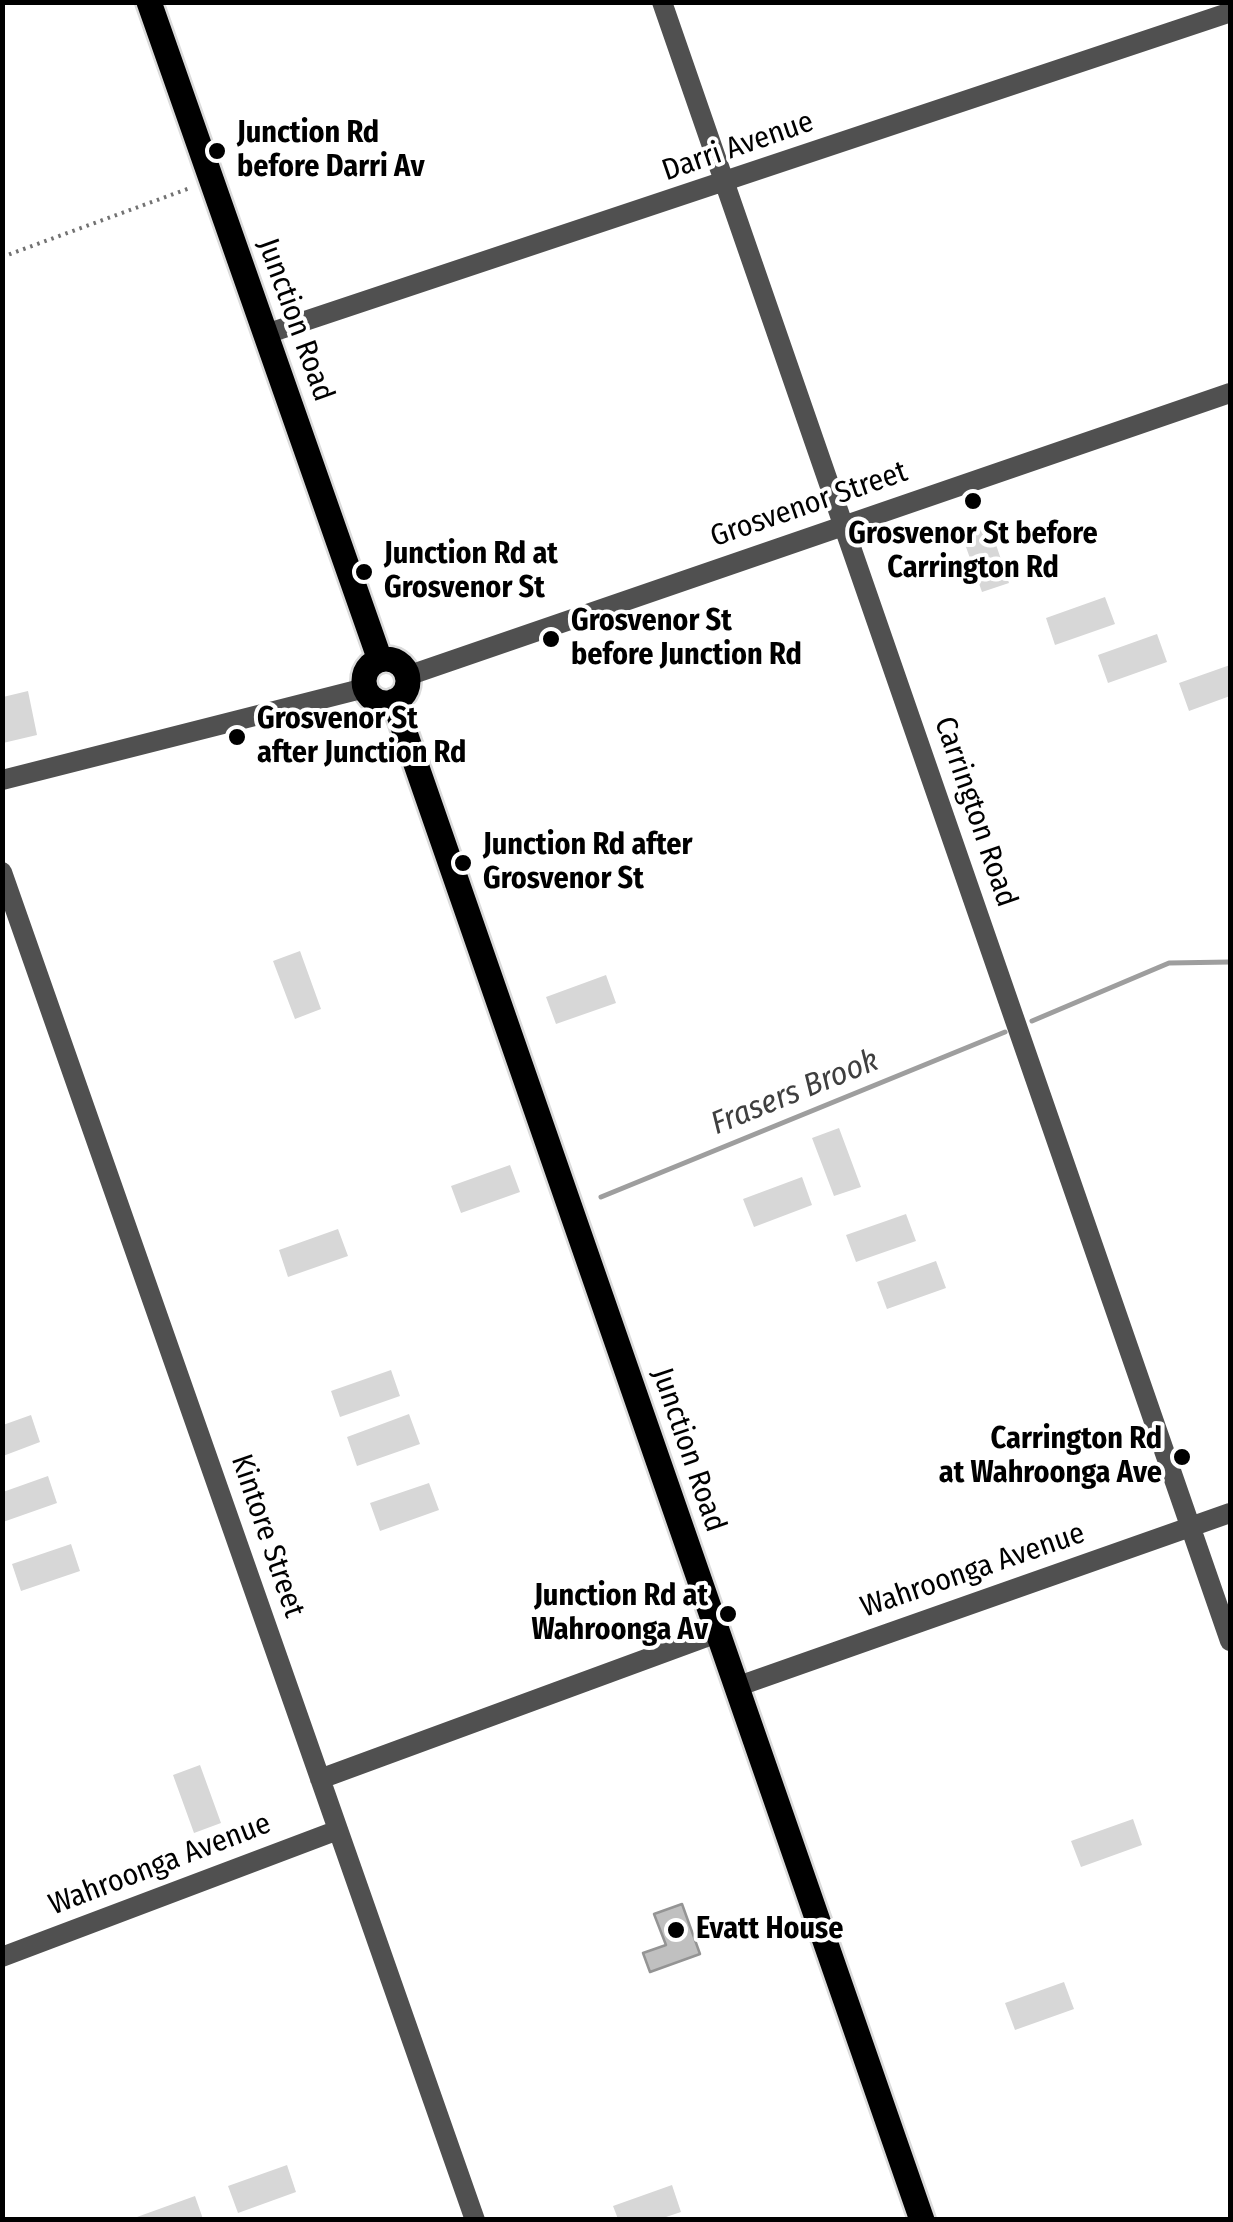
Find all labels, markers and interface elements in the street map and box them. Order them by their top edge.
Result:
street label: Darri Avenue [658,104,818,190]
place label: Junction Rd before Darri Av [237,116,424,186]
marker: Junction Rd before Darri Av [206,140,228,162]
street label: Junction Road [249,234,341,406]
street label: Grosvenor Street [706,454,912,556]
marker: Grosvenor St before Carrington Rd [962,490,984,512]
place label: Grosvenor St before Carrington Rd [848,517,1098,588]
place label: Junction Rd at Grosvenor St [384,537,558,608]
marker: Junction Rd at Grosvenor St [353,561,375,583]
place label: Grosvenor St before Junction Rd [571,604,802,674]
marker: Grosvenor St before Junction Rd [540,628,562,650]
place label: Grosvenor St after Junction Rd [257,702,466,772]
street label: Carrington Road [926,712,1024,912]
marker: Grosvenor St after Junction Rd [226,726,248,748]
place label: Junction Rd after Grosvenor St [483,828,692,898]
marker: Junction Rd after Grosvenor St [452,852,474,874]
water label: Frasers Brook [706,1042,884,1144]
street label: Junction Road [643,1363,733,1537]
place label: Carrington Rd at Wahroonga Ave [939,1422,1162,1492]
marker: Carrington Rd at Wahroonga Ave [1171,1446,1193,1468]
street label: Kintore Street [222,1450,312,1622]
street label: Wahroonga Avenue [856,1516,1090,1626]
place label: Junction Rd at Wahroonga Av [531,1579,708,1650]
marker: Junction Rd at Wahroonga Av [717,1603,739,1625]
street label: Wahroonga Avenue [44,1806,276,1924]
place label: Evatt House [696,1912,843,1948]
marker: Evatt House [665,1919,687,1941]

